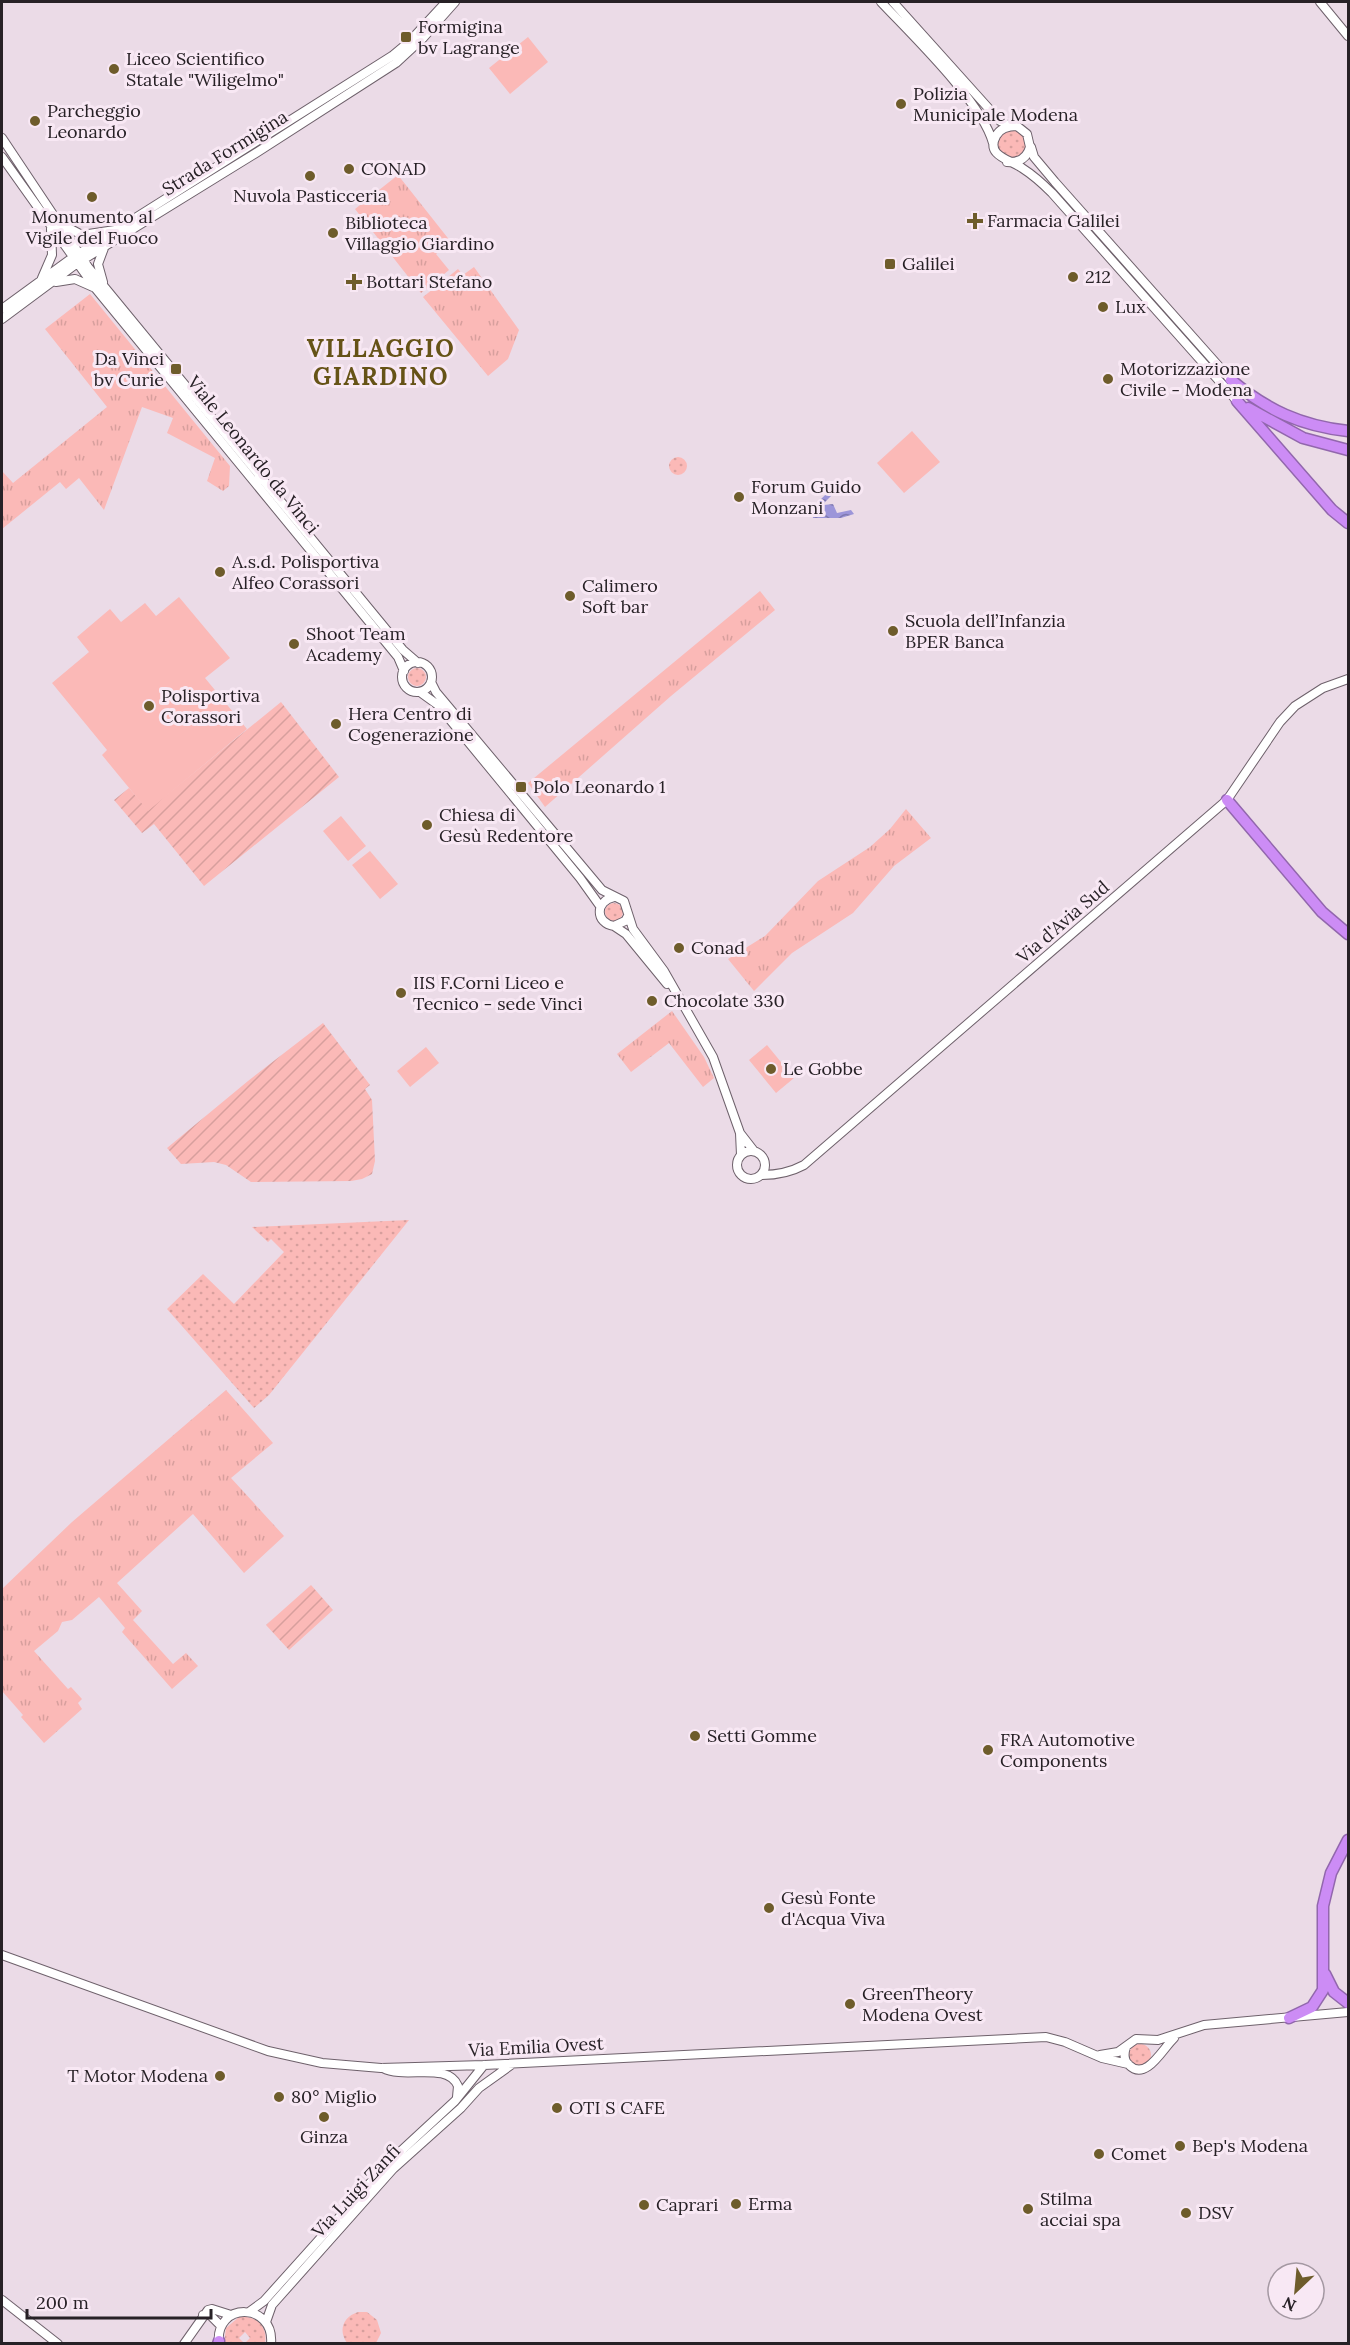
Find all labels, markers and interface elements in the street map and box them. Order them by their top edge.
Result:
place label: Formigina bv Lagrange [418,15,520,59]
marker: Formigina bv Lagrange [399,30,413,44]
place label: Liceo Scientifico Statale "Wiligelmo" [126,47,284,91]
marker: Liceo Scientifico Statale "Wiligelmo" [107,62,121,76]
place label: Polizia Municipale Modena [913,82,1078,126]
marker: Polizia Municipale Modena [894,97,908,111]
place label: Parcheggio Leonardo [47,99,141,143]
street label: Strada Formigina [158,105,292,200]
marker: Parcheggio Leonardo [28,114,42,128]
place label: CONAD [361,157,426,180]
marker: CONAD [342,162,356,176]
marker: Nuvola Pasticceria [303,169,317,183]
place label: Nuvola Pasticceria [233,184,387,207]
marker: Monumento al Vigile del Fuoco [85,190,99,204]
place label: Monumento al Vigile del Fuoco [25,205,158,249]
place label: Farmacia Galilei [987,209,1120,232]
place label: Biblioteca Villaggio Giardino [344,211,494,255]
marker: Farmacia Galilei [968,214,982,228]
marker: Biblioteca Villaggio Giardino [326,226,340,240]
place label: Galilei [902,252,955,275]
marker: Galilei [883,257,897,271]
place label: 212 [1085,265,1111,288]
place label: Bottari Stefano [366,270,492,293]
marker: 212 [1066,270,1080,284]
marker: Bottari Stefano [347,275,361,289]
place label: Lux [1115,295,1146,318]
marker: Lux [1096,300,1110,314]
district label: VILLAGGIO GIARDINO [307,333,455,392]
place label: Da Vinci bv Curie [94,347,164,391]
place label: Motorizzazione Civile - Modena [1120,357,1252,401]
marker: Da Vinci bv Curie [169,362,183,376]
street label: Viale Leonardo da Vinci [182,370,324,538]
marker: Motorizzazione Civile - Modena [1101,372,1115,386]
place label: Forum Guido Monzani [751,475,861,519]
marker: Forum Guido Monzani [732,490,746,504]
place label: A.s.d. Polisportiva Alfeo Corassori [231,550,379,594]
marker: A.s.d. Polisportiva Alfeo Corassori [213,565,227,579]
place label: Calimero Soft bar [582,574,658,618]
marker: Calimero Soft bar [563,589,577,603]
place label: Scuola dell’Infanzia BPER Banca [905,609,1065,653]
place label: Shoot Team Academy [305,622,406,666]
marker: Scuola dell’Infanzia BPER Banca [886,624,900,638]
marker: Shoot Team Academy [287,637,301,651]
place label: Polisportiva Corassori [161,684,260,728]
marker: Polisportiva Corassori [142,699,156,713]
place label: Hera Centro di Cogenerazione [348,702,474,746]
marker: Hera Centro di Cogenerazione [329,717,343,731]
place label: Polo Leonardo 1 [533,775,665,798]
marker: Polo Leonardo 1 [514,780,528,794]
place label: Chiesa di Gesù Redentore [439,803,574,847]
marker: Chiesa di Gesù Redentore [420,818,434,832]
street label: Via d'Avia Sud [1011,875,1114,969]
place label: Conad [691,936,745,959]
marker: Conad [672,941,686,955]
place label: IIS F.Corni Liceo e Tecnico - sede Vinci [413,971,583,1015]
marker: IIS F.Corni Liceo e Tecnico - sede Vinci [394,986,408,1000]
place label: Chocolate 330 [664,989,785,1012]
marker: Chocolate 330 [645,994,659,1008]
place label: Le Gobbe [783,1057,863,1080]
marker: Le Gobbe [764,1062,778,1076]
place label: Setti Gomme [707,1724,817,1747]
place label: FRA Automotive Components [1000,1728,1135,1772]
marker: Setti Gomme [688,1729,702,1743]
marker: FRA Automotive Components [981,1743,995,1757]
place label: Gesù Fonte d'Acqua Viva [781,1886,885,1930]
marker: Gesù Fonte d'Acqua Viva [762,1901,776,1915]
place label: GreenTheory Modena Ovest [862,1982,983,2026]
marker: GreenTheory Modena Ovest [843,1997,857,2011]
street label: Via Emilia Ovest [467,2031,604,2062]
place label: T Motor Modena [67,2064,208,2087]
marker: T Motor Modena [213,2069,227,2083]
place label: 80° Miglio [291,2085,377,2108]
marker: 80° Miglio [272,2090,286,2104]
place label: OTI S CAFE [569,2096,665,2119]
marker: OTI S CAFE [550,2101,564,2115]
marker: Ginza [317,2110,331,2124]
place label: Ginza [300,2125,348,2148]
place label: Bep's Modena [1192,2134,1308,2157]
street label: Via Luigi Zanfi [306,2139,405,2243]
marker: Bep's Modena [1173,2139,1187,2153]
place label: Comet [1111,2142,1167,2165]
marker: Comet [1092,2147,1106,2161]
place label: Stilma acciai spa [1040,2187,1121,2231]
place label: Erma [748,2192,792,2215]
place label: Caprari [656,2193,718,2216]
marker: Erma [729,2197,743,2211]
marker: Caprari [637,2198,651,2212]
place label: DSV [1198,2201,1235,2224]
marker: Stilma acciai spa [1021,2202,1035,2216]
marker: DSV [1179,2206,1193,2220]
north arrow [1266,2261,1326,2321]
scale bar [27,2282,212,2320]
text: 200 m [36,2291,89,2314]
text: N [1279,2293,1299,2316]

